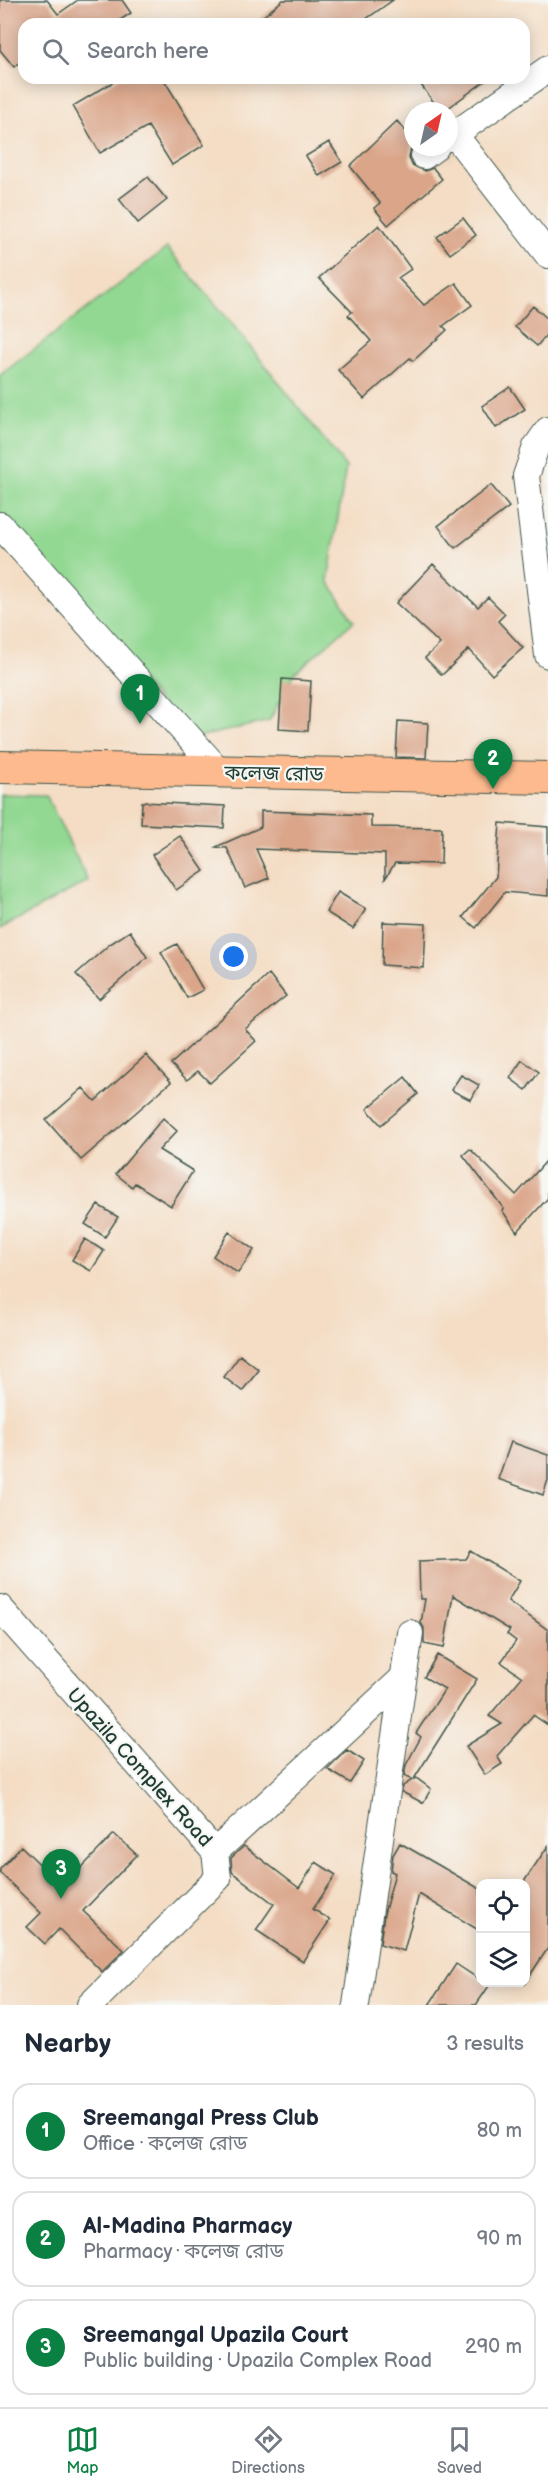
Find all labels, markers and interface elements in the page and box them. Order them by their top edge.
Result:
search box [18,18,530,84]
icon: search [39,35,72,68]
text: Search here [87,38,209,65]
north arrow [404,102,458,156]
pin: 1 [120,674,160,724]
pin: 2 [474,740,512,789]
street label: কলেজ রোড [223,761,325,787]
your location [219,942,248,971]
street label: Upazila Complex Road [62,1683,217,1852]
pin: 3 [42,1850,80,1899]
map controls [476,1879,530,1987]
button: locate [476,1879,530,1933]
button: layers [476,1933,530,1987]
text: Nearby [24,2029,111,2060]
text: 3 results [446,2032,524,2056]
text: Sreemangal Press Club [83,2105,319,2132]
text: 1 [41,2119,50,2143]
text: 80 m [477,2119,522,2143]
text: Office · কলেজ রোড [83,2132,247,2156]
text: Al-Madina Pharmacy [83,2213,292,2240]
text: 2 [40,2227,51,2251]
text: 90 m [477,2227,522,2251]
text: Pharmacy · কলেজ রোড [83,2240,284,2264]
text: Sreemangal Upazila Court [83,2322,348,2349]
text: 3 [40,2335,51,2359]
text: 290 m [465,2335,522,2359]
text: Public building · Upazila Complex Road [83,2349,432,2373]
tab: Map [66,2423,99,2478]
tab: Directions [231,2423,305,2478]
tab: Saved [437,2423,482,2478]

